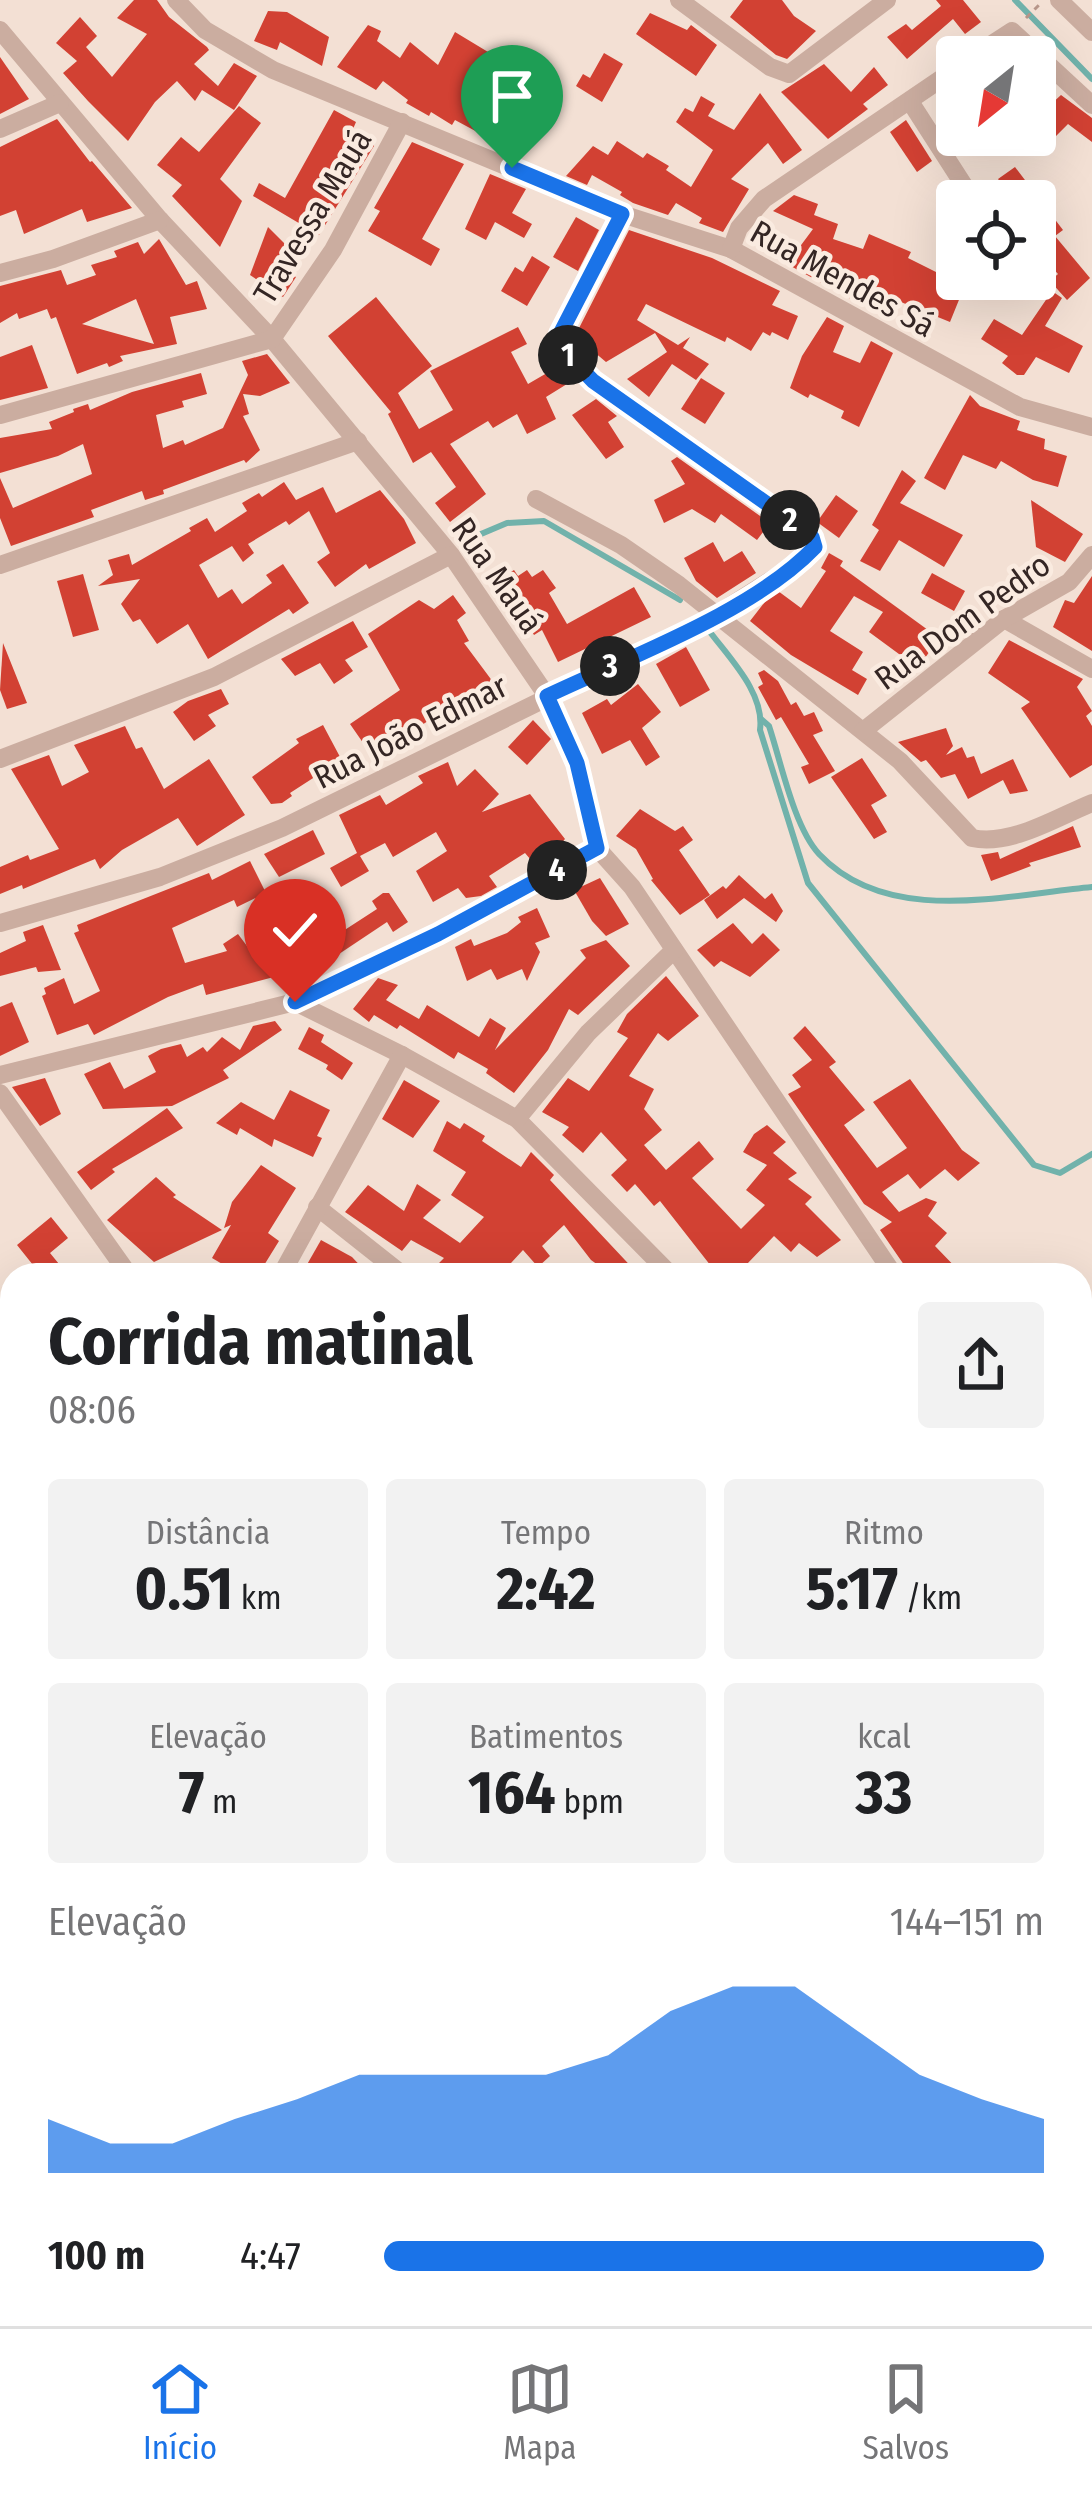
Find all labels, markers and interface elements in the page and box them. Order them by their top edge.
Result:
north arrow [936,36,1056,156]
map controls [936,36,1056,300]
pin [461,45,563,168]
icon: arrive [479,63,545,129]
street label: Travessa Mauá [245,122,380,311]
button: locate [936,180,1056,300]
street label: Rua Mendes Sá [743,212,942,346]
pin: 1 [538,325,598,385]
text: 1 [561,335,575,375]
pin: 2 [760,490,820,550]
text: 2 [782,500,798,540]
street label: Rua Mauá [443,510,551,641]
street label: Rua Dom Pedro [867,545,1058,699]
pin: 3 [580,636,640,696]
text: 3 [602,646,618,686]
street label: Rua João Edmar [307,666,514,798]
pin: 4 [527,840,587,900]
text: 4 [549,850,565,890]
pin [244,879,346,1002]
icon: check [262,897,328,963]
text: Corrida matinal [48,1302,473,1381]
button: share [918,1302,1044,1428]
text: 08:06 [48,1387,136,1433]
text: Distância [146,1513,270,1553]
text: Tempo [501,1513,591,1553]
text: Ritmo [844,1513,924,1553]
text: 0.51 [134,1553,233,1625]
text: 2:42 [496,1553,596,1625]
text: 5:17 [806,1553,898,1625]
text: km [233,1578,282,1618]
text: /km [898,1578,962,1618]
text: Elevação [149,1717,267,1757]
text: Batimentos [469,1717,623,1757]
text: kcal [857,1717,911,1757]
text: 7 [179,1757,204,1829]
text: 164 [468,1757,556,1829]
text: 33 [856,1757,912,1829]
text: m [204,1782,237,1822]
text: bpm [556,1782,624,1822]
text: Elevação [48,1899,187,1945]
text: 144–151 m [890,1899,1044,1945]
text: 100 m [48,2233,145,2279]
text: 4:47 [240,2233,301,2279]
tab: Início [143,2356,217,2468]
tab: Mapa [503,2356,576,2468]
tab: Salvos [862,2356,949,2468]

